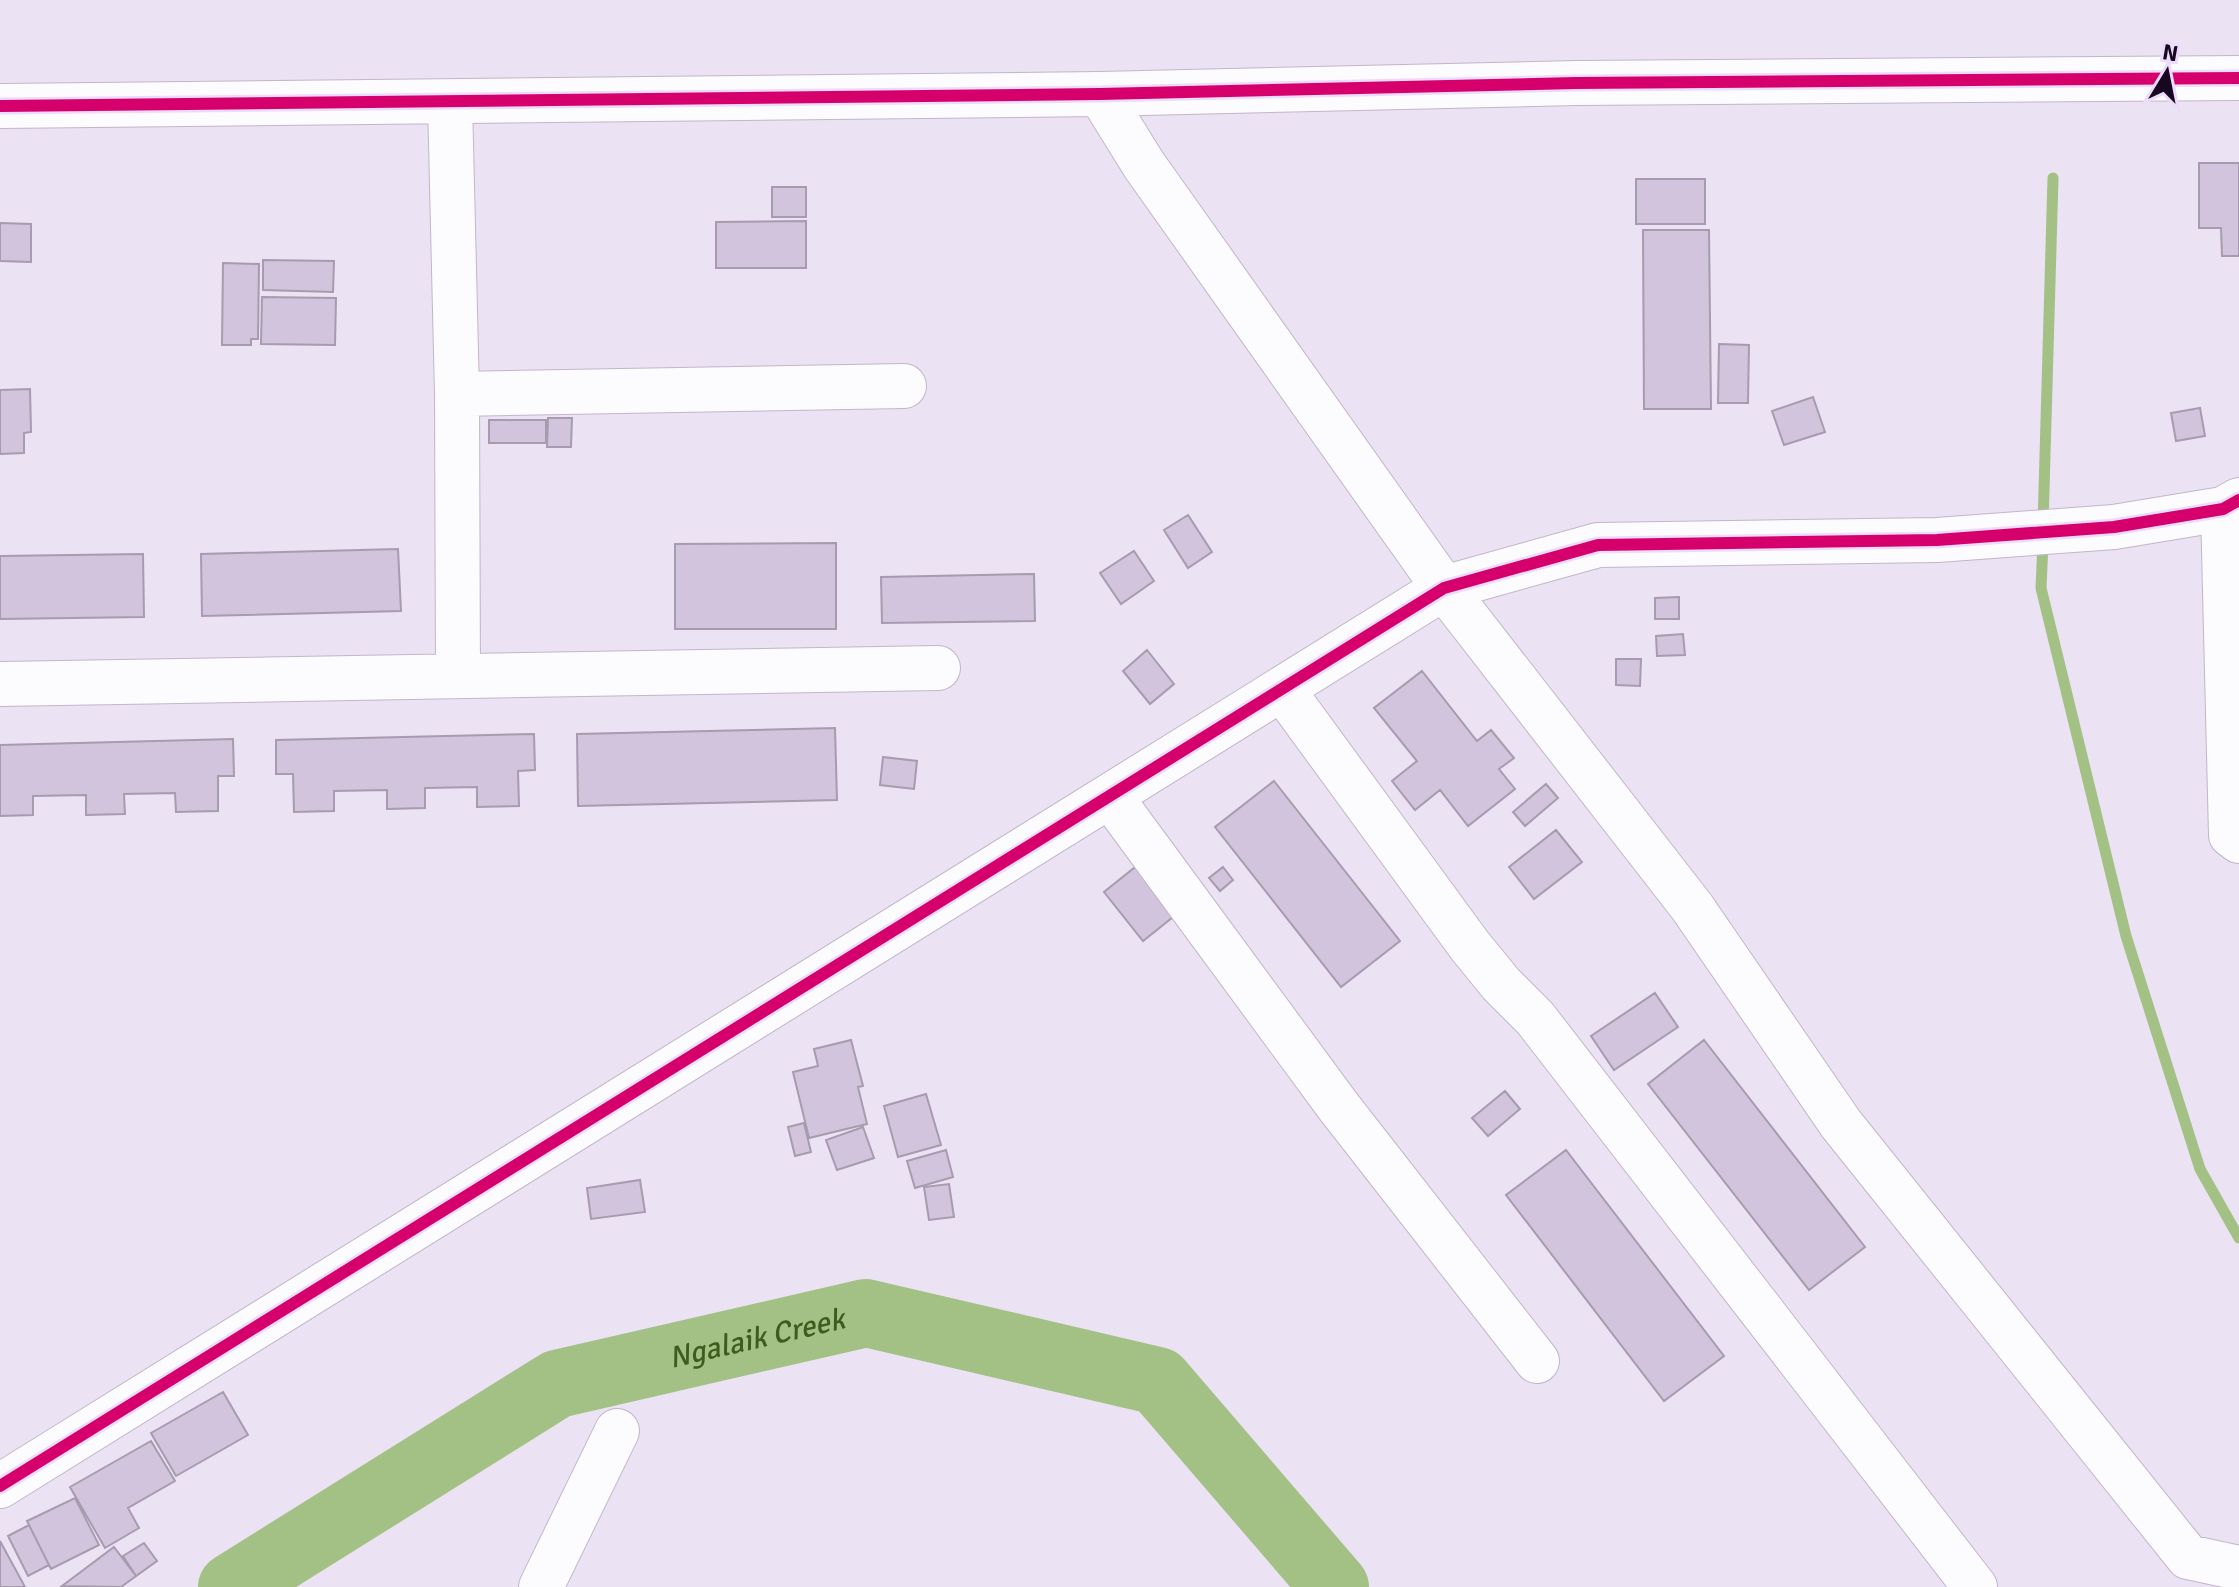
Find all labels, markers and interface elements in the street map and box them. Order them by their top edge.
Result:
north arrow [2127,32,2207,112]
text: N [2161,38,2180,67]
water label: Ngalaik Creek [665,1300,851,1377]

